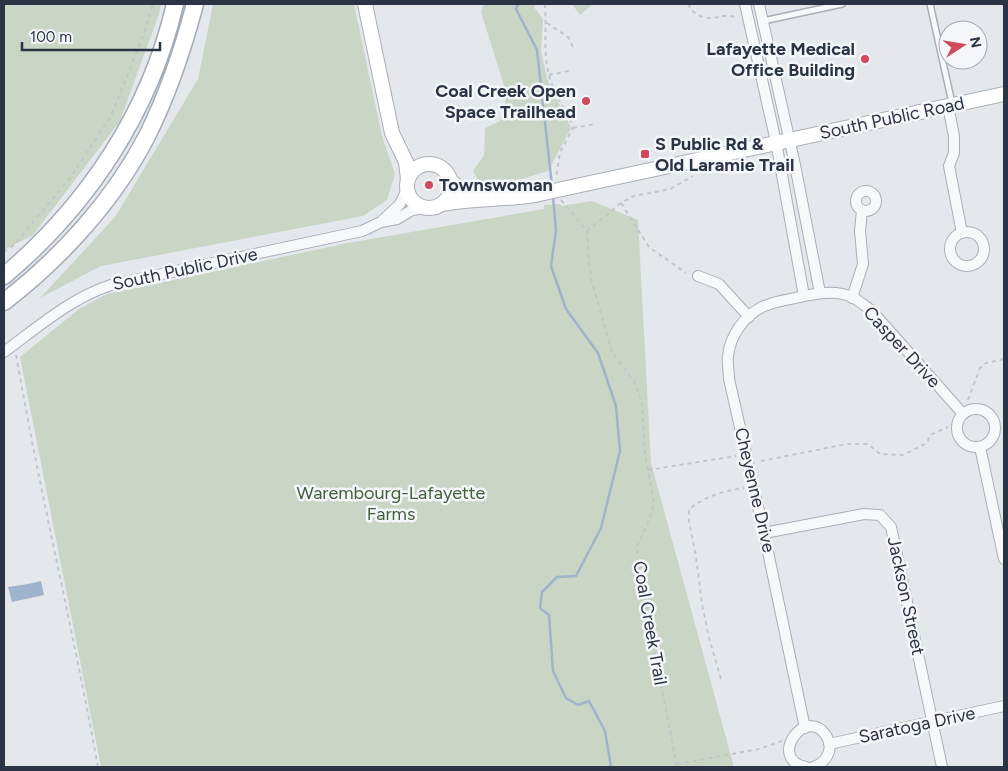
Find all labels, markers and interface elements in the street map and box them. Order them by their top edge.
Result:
scale bar [22,20,160,52]
north arrow [938,20,988,70]
text: 100 m [30,28,72,46]
text: N [966,35,985,49]
place label: Lafayette Medical Office Building [706,38,855,81]
marker: Lafayette Medical Office Building [859,53,871,65]
place label: Coal Creek Open Space Trailhead [435,80,576,123]
street label: South Public Road [818,92,966,144]
marker: Coal Creek Open Space Trailhead [580,95,592,107]
place label: S Public Rd & Old Laramie Trail [655,133,794,176]
marker: S Public Rd & Old Laramie Trail [639,148,651,160]
place label: Townswoman [439,174,553,196]
marker: Townswoman [423,179,435,191]
street label: South Public Drive [110,243,260,295]
street label: Casper Drive [859,302,945,392]
street label: Cheyenne Drive [730,425,780,555]
park label: Warembourg-Lafayette Farms [297,482,486,525]
street label: Jackson Street [883,535,929,657]
street label: Coal Creek Trail [628,559,672,687]
street label: Saratoga Drive [857,702,977,748]

